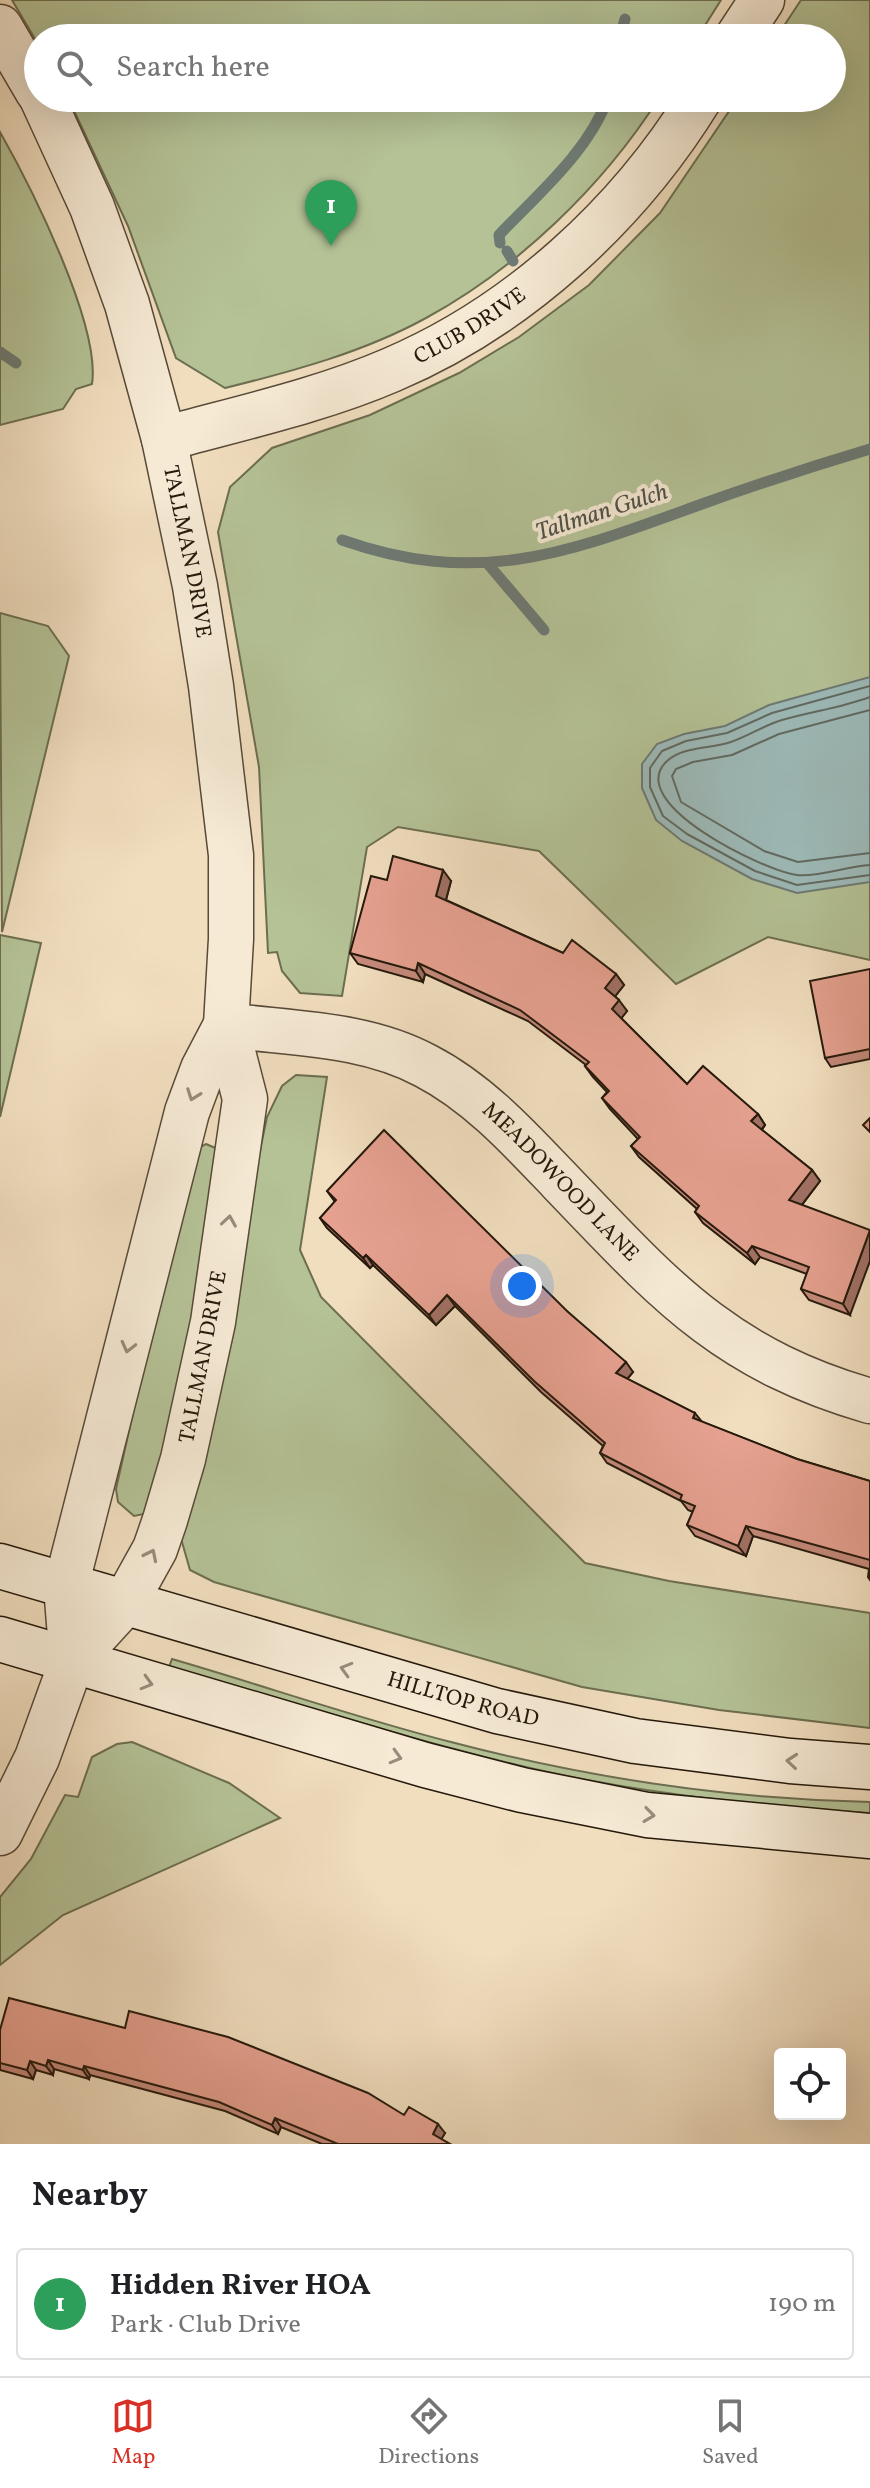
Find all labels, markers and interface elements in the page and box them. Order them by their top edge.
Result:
search box [24,24,846,112]
icon: search [52,46,96,90]
text: Search here [116,47,270,89]
pin: 1 [305,180,357,246]
street label: CLUB DRIVE [409,280,533,373]
street label: TALLMAN DRIVE [154,462,219,640]
water label: Tallman Gulch [532,476,672,550]
one-way arrow [186,1087,203,1101]
street label: MEADOWOOD LANE [475,1095,646,1269]
one-way arrow [220,1214,237,1227]
your location [502,1266,542,1306]
street label: TALLMAN DRIVE [172,1268,236,1446]
one-way arrow [120,1340,137,1353]
one-way arrow [142,1548,157,1563]
one-way arrow [340,1662,354,1678]
street label: HILLTOP ROAD [383,1664,542,1735]
one-way arrow [139,1674,153,1691]
one-way arrow [389,1748,403,1764]
one-way arrow [785,1753,798,1770]
one-way arrow [643,1806,656,1823]
map controls [774,2048,846,2120]
button: locate [774,2048,846,2120]
text: Nearby [32,2173,148,2220]
text: Hidden River HOA [110,2265,371,2307]
text: 1 [55,2286,65,2322]
text: 190 m [768,2286,836,2322]
text: Park · Club Drive [110,2307,301,2343]
tab: Map [111,2394,155,2473]
tab: Directions [378,2394,479,2473]
tab: Saved [702,2394,759,2473]

